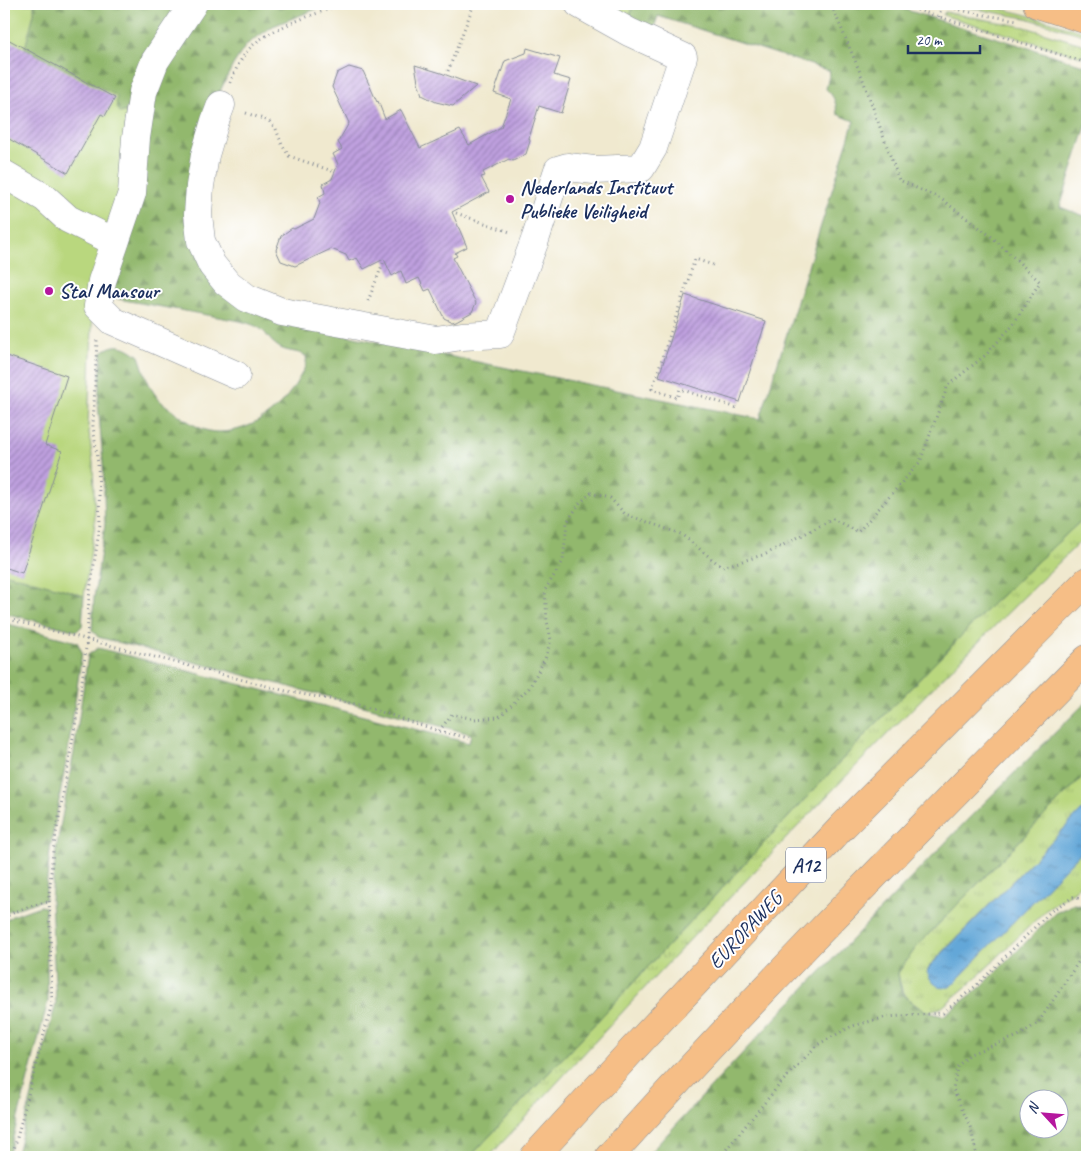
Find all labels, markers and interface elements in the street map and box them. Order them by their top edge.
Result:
scale bar [908,22,981,54]
text: 20 m [916,31,943,50]
place label: Nederlands Instituut Publieke Veiligheid [520,174,675,224]
marker: Nederlands Instituut Publieke Veiligheid [504,193,516,205]
place label: Stal Mansour [59,278,161,304]
marker: Stal Mansour [43,285,55,297]
road number: A12 [786,848,826,882]
street label: EUROPAWEG [702,884,790,974]
north arrow [1018,1088,1068,1138]
text: N [1023,1099,1043,1116]

